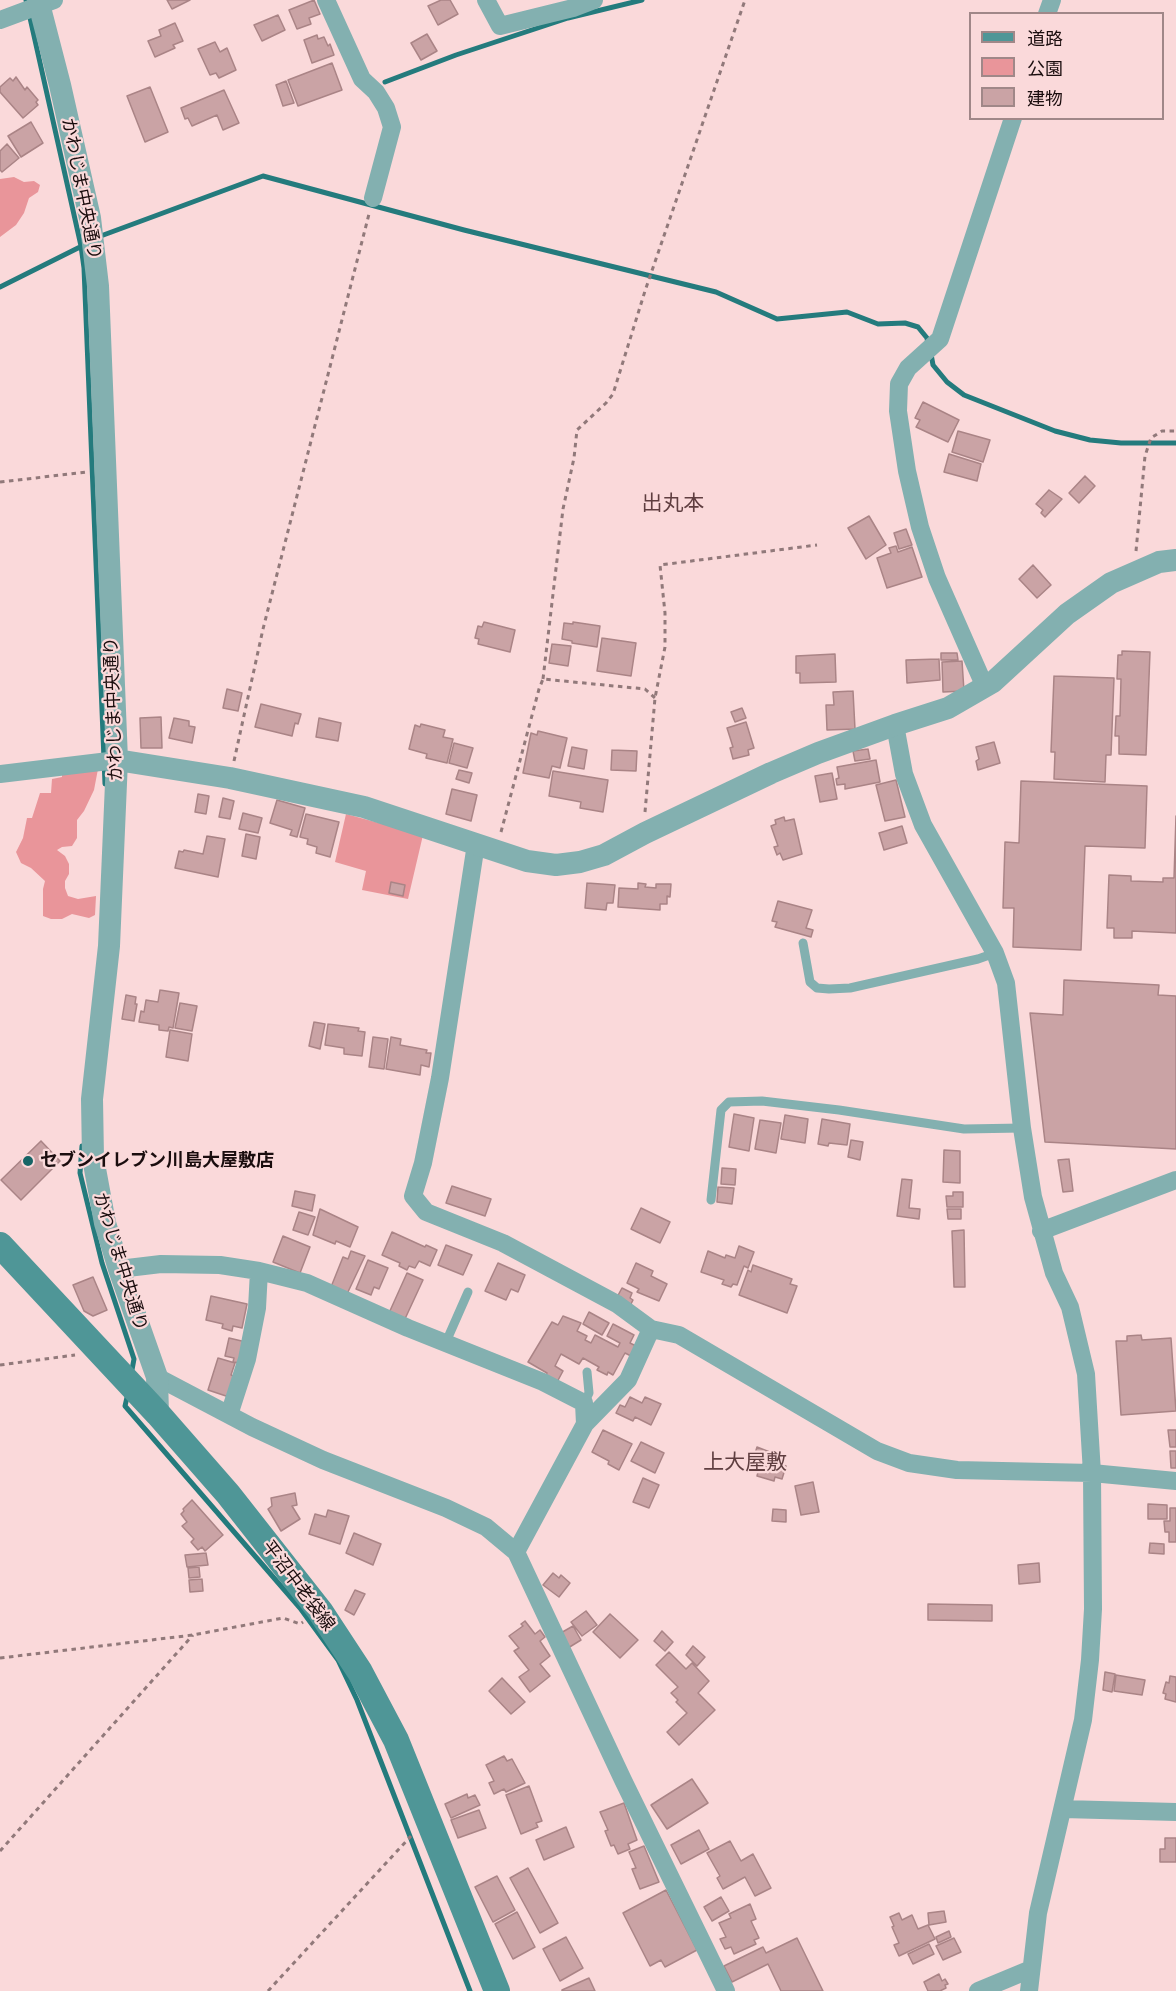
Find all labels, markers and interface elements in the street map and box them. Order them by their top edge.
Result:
legend [969,12,1164,120]
text: 道路 [1027,28,1063,50]
text: 公園 [1027,58,1063,80]
text: 建物 [1027,88,1063,110]
street label: かわじま中央通り [57,116,105,262]
district label: 出丸本 [642,491,704,517]
street label: かわじま中央通り [101,637,127,781]
place label: セブンイレブン川島大屋敷店 [40,1150,274,1172]
marker: セブンイレブン川島大屋敷店 [21,1154,35,1168]
street label: かわじま中央通り [89,1190,151,1334]
district label: 上大屋敷 [703,1450,787,1476]
street label: 平沼中老袋線 [257,1536,339,1636]

